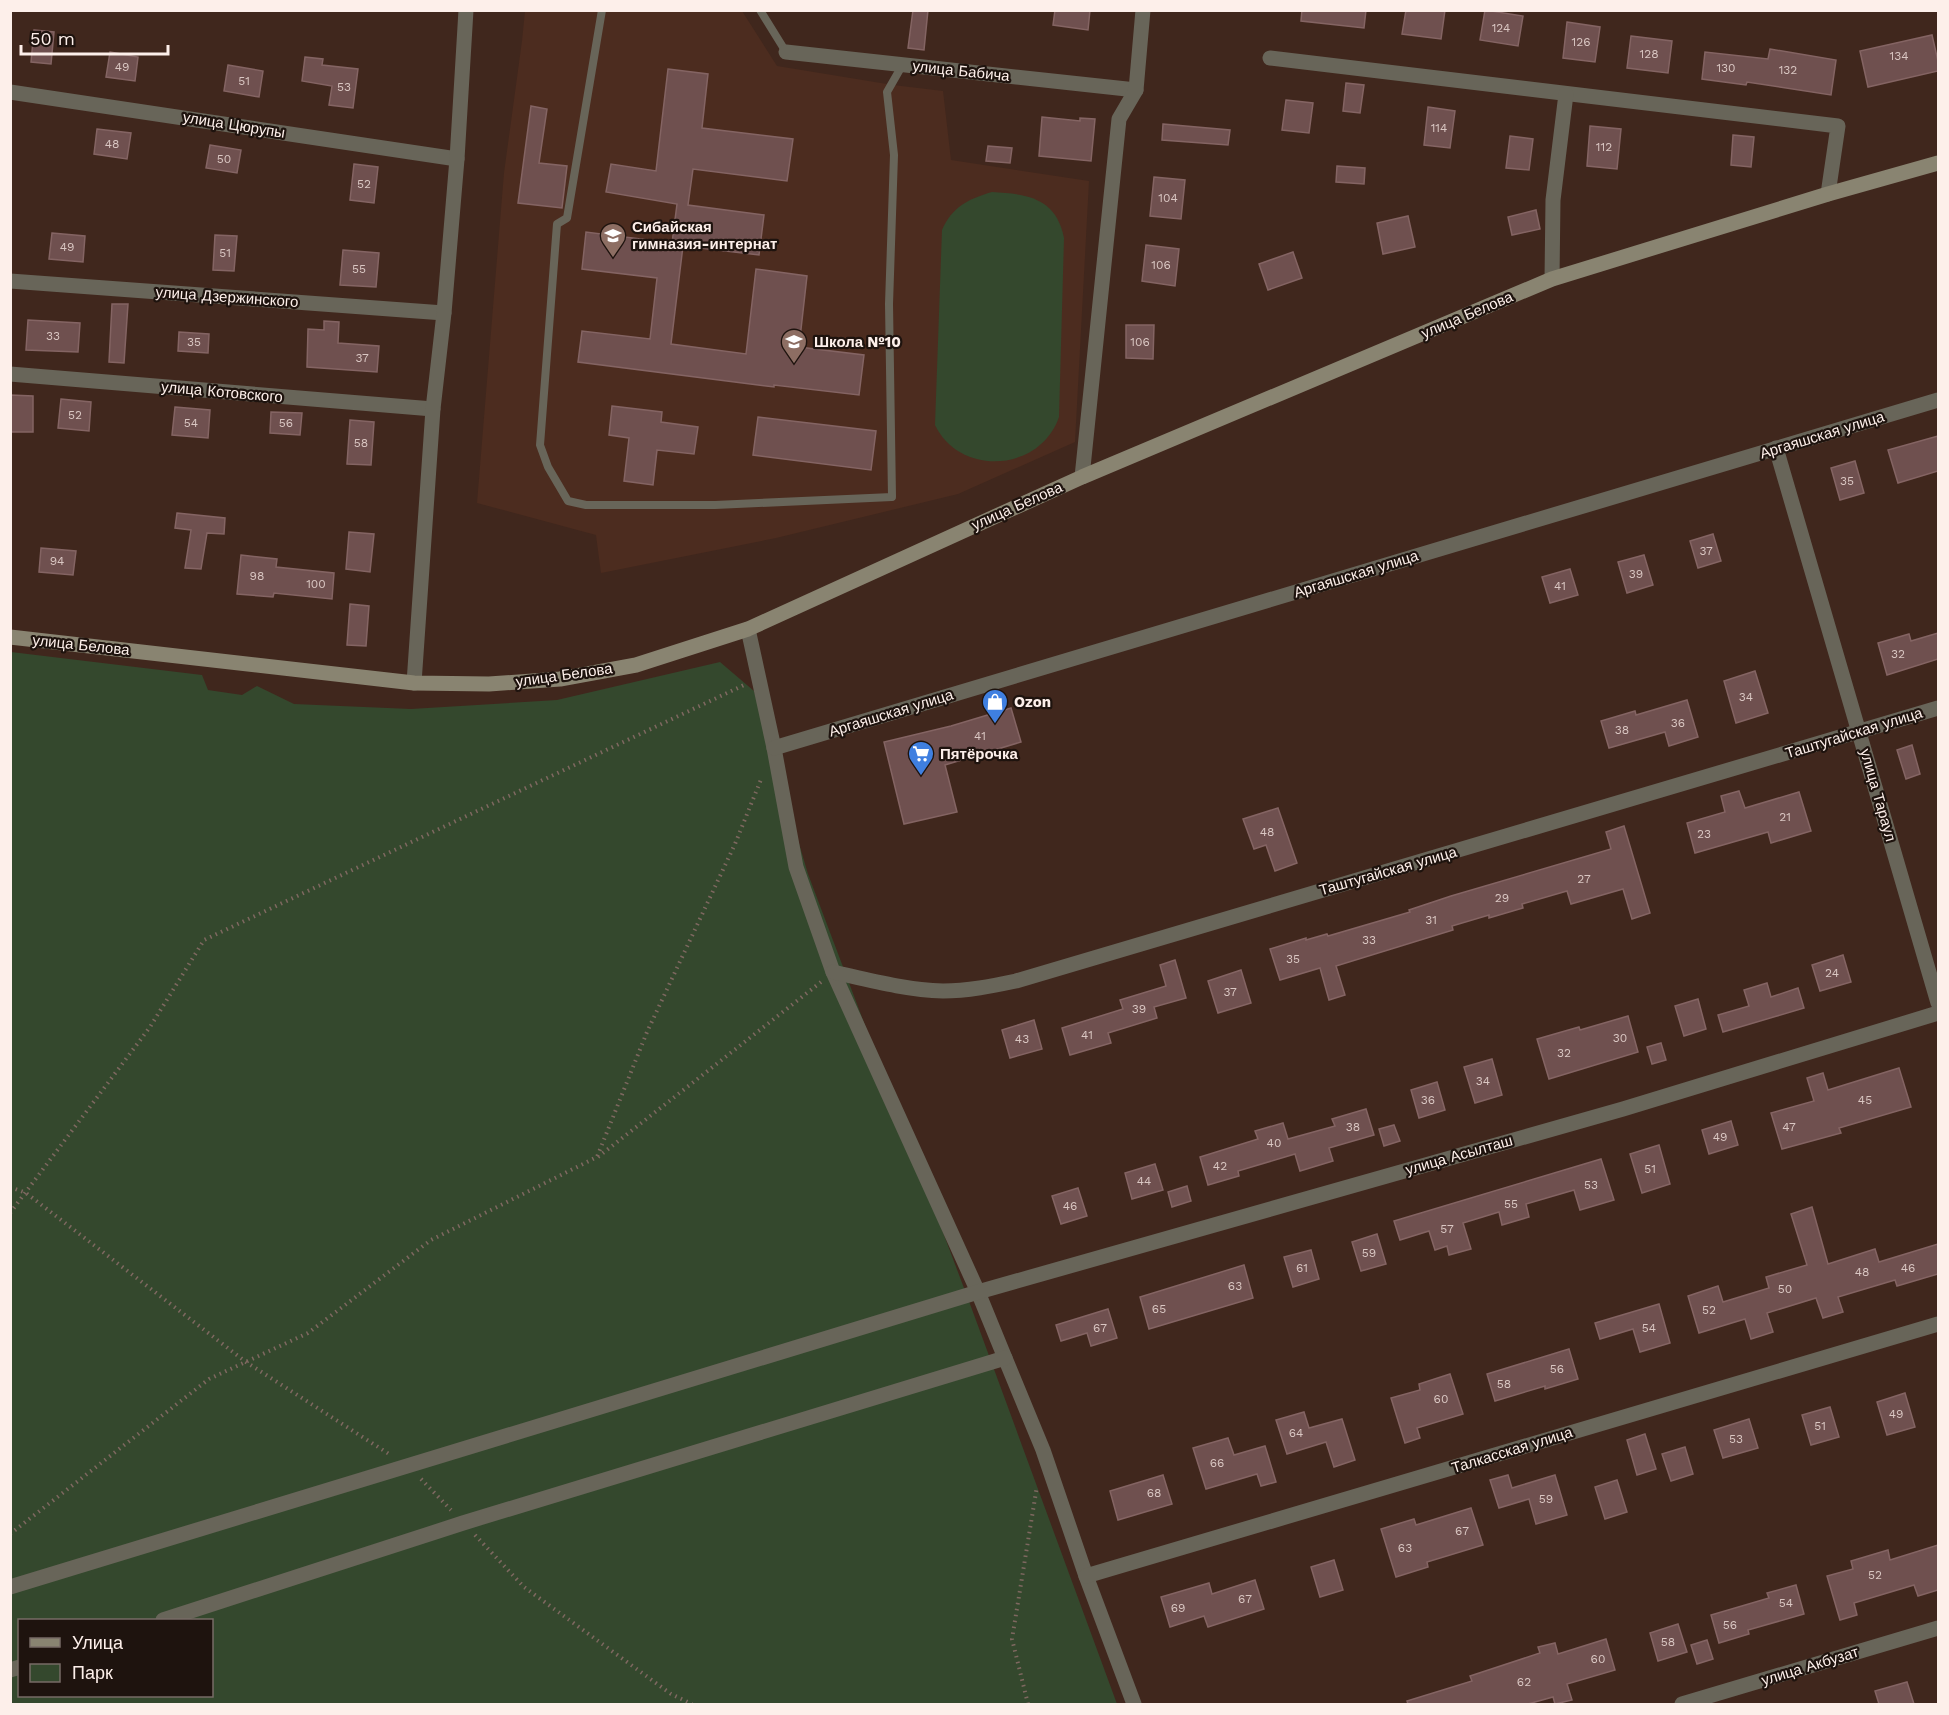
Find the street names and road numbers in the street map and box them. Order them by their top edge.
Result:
street label: улица Бабича [911,57,1011,85]
street label: улица Цюрупы [182,108,286,142]
street label: улица Дзержинского [155,283,299,311]
street label: улица Белова [1419,287,1516,342]
street label: улица Котовского [160,378,284,406]
street label: Аргаяшская улица [1758,407,1887,462]
street label: улица Белова [969,478,1066,534]
street label: Аргаяшская улица [1292,546,1421,601]
street label: улица Белова [32,631,131,659]
street label: улица Белова [514,659,614,691]
street label: Аргаяшская улица [827,685,956,740]
street label: Таштугайская улица [1783,703,1925,762]
street label: улица Тараул [1856,747,1900,843]
street label: Таштугайская улица [1317,843,1460,899]
street label: улица Асылташ [1403,1131,1515,1179]
street label: Талкасская улица [1449,1423,1575,1477]
street label: улица Акбузат [1759,1643,1861,1689]

